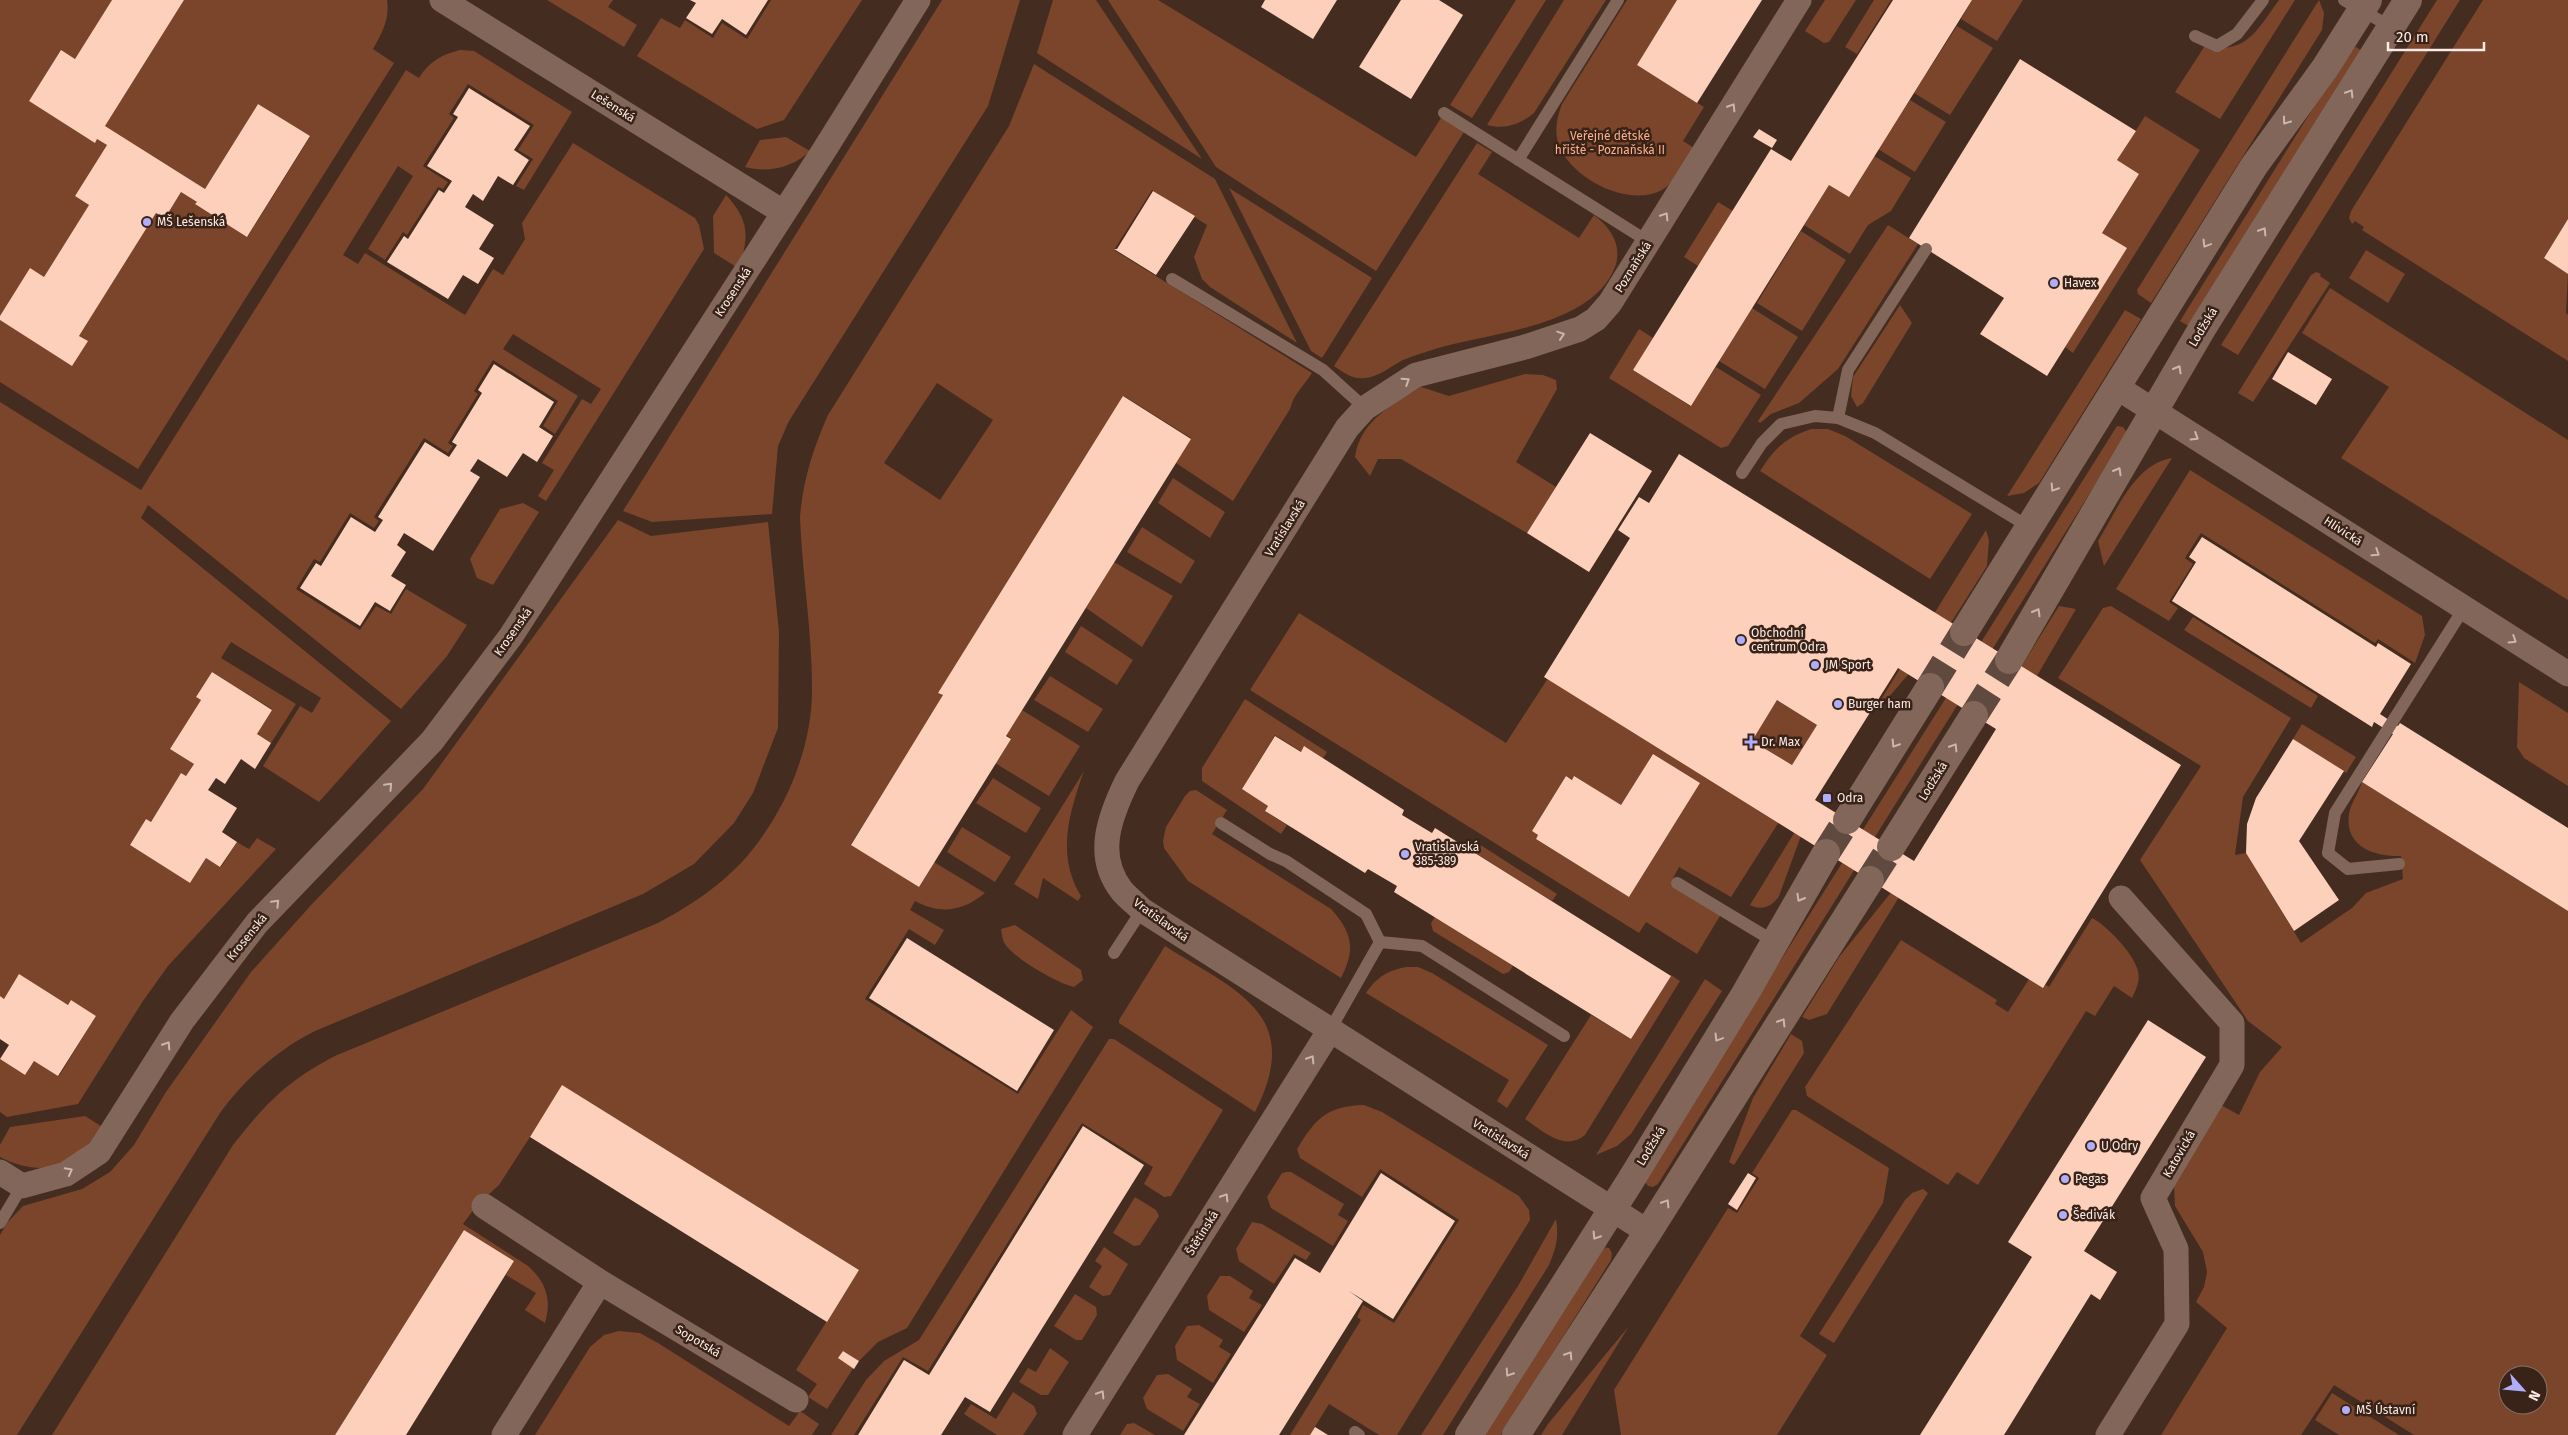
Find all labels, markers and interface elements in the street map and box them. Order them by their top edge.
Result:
scale bar [2388,20,2484,52]
text: 20 m [2396,28,2429,46]
street label: Lešenská [588,87,638,125]
one-way arrow [2343,89,2353,98]
one-way arrow [1726,104,1736,113]
one-way arrow [2283,115,2292,125]
park label: Veřejné dětské hřiště - Poznaňská II [1555,129,1665,157]
one-way arrow [1658,213,1668,222]
place label: MŠ Lešenská [157,214,225,229]
marker: MŠ Lešenská [141,216,153,228]
one-way arrow [2257,227,2267,236]
street label: Poznaňská [1612,239,1654,295]
one-way arrow [2203,239,2213,248]
street label: Krosenská [712,265,754,319]
place label: Havex [2064,276,2097,290]
marker: Havex [2048,277,2060,289]
street label: Lodžská [2186,305,2220,349]
one-way arrow [1557,331,1565,341]
one-way arrow [2172,365,2182,374]
one-way arrow [1400,378,1410,387]
one-way arrow [2189,431,2198,440]
one-way arrow [2112,467,2122,476]
one-way arrow [2051,482,2060,492]
street label: Vratislavská [1262,497,1308,559]
street label: Hlivická [2321,514,2365,548]
one-way arrow [2371,546,2380,556]
street label: Krosenská [491,605,535,659]
one-way arrow [2031,608,2041,617]
place label: Obchodní centrum Odra [1751,626,1826,654]
one-way arrow [2508,633,2517,643]
marker: Obchodní centrum Odra [1735,634,1747,646]
place label: JM Sport [1825,658,1871,672]
marker: JM Sport [1809,659,1821,671]
place label: Burger ham [1848,697,1911,711]
marker: Burger ham [1832,698,1844,710]
place label: Dr. Max [1761,735,1800,749]
marker: Dr. Max [1745,736,1757,748]
one-way arrow [1891,738,1901,747]
one-way arrow [1948,743,1958,752]
street label: Lodžská [1916,759,1950,803]
one-way arrow [383,782,392,791]
place label: Odra [1837,791,1863,805]
marker: Odra [1821,792,1833,804]
place label: Vratislavská 385-389 [1415,840,1479,868]
marker: Vratislavská 385-389 [1399,848,1411,860]
one-way arrow [1797,892,1807,901]
street label: Vratislavská [1131,895,1191,945]
one-way arrow [270,899,279,908]
street label: Krosenská [224,911,270,963]
one-way arrow [1775,1018,1785,1027]
one-way arrow [1714,1032,1724,1041]
one-way arrow [161,1042,170,1051]
one-way arrow [1305,1056,1315,1065]
street label: Vratislavská [1470,1116,1532,1162]
street label: Lodžská [1634,1124,1668,1168]
street label: Katovická [2160,1128,2198,1180]
place label: U Odry [2101,1139,2138,1153]
marker: U Odry [2085,1140,2097,1152]
one-way arrow [63,1167,72,1177]
place label: Pegas [2075,1172,2107,1186]
marker: Pegas [2059,1173,2071,1185]
one-way arrow [1219,1193,1228,1203]
one-way arrow [1660,1200,1670,1209]
place label: Šedivák [2073,1207,2116,1222]
street label: Štětínská [1182,1208,1221,1258]
marker: Šedivák [2057,1209,2069,1221]
one-way arrow [1593,1230,1602,1239]
street label: Sopotská [673,1322,723,1360]
one-way arrow [1562,1351,1572,1360]
north arrow [2498,1365,2548,1415]
one-way arrow [1505,1368,1515,1377]
text: N [2524,1388,2544,1404]
one-way arrow [1095,1390,1104,1399]
place label: MŠ Ústavní [2356,1402,2416,1417]
marker: MŠ Ústavní [2340,1404,2352,1416]

